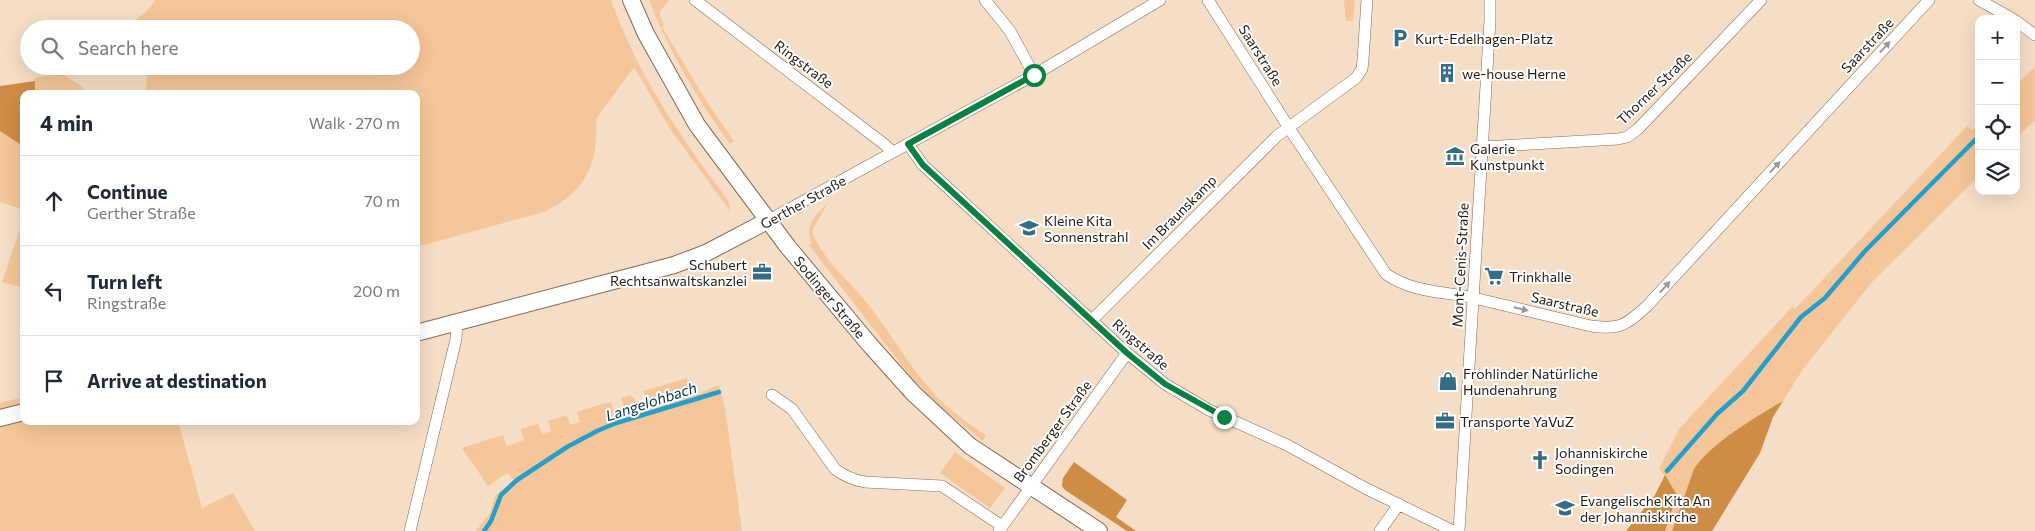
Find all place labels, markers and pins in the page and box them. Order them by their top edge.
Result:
parking icon: Kurt-Edelhagen-Platz [1389,27,1411,49]
place label: Kurt-Edelhagen-Platz [1415,30,1553,47]
building icon: we-house Herne [1436,62,1458,84]
place label: we-house Herne [1462,65,1566,82]
place label: Galerie Kunstpunkt [1470,140,1545,173]
museum icon: Galerie Kunstpunkt [1444,145,1466,167]
place label: Kleine Kita Sonnenstrahl [1044,212,1128,245]
school or university icon: Kleine Kita Sonnenstrahl [1018,217,1040,239]
place label: Schubert Rechtsanwaltskanzlei [610,256,747,289]
office icon: Schubert Rechtsanwaltskanzlei [751,261,773,283]
supermarket icon: Trinkhalle [1483,265,1505,287]
place label: Trinkhalle [1509,268,1571,285]
place label: Frohlinder Natürliche Hundenahrung [1463,365,1598,398]
shop icon: Frohlinder Natürliche Hundenahrung [1437,370,1459,392]
office icon: Transporte YaVuZ [1434,410,1456,432]
place label: Transporte YaVuZ [1460,413,1574,430]
place label: Johanniskirche Sodingen [1555,444,1648,477]
church icon: Johanniskirche Sodingen [1529,449,1551,471]
place label: Evangelische Kita An der Johanniskirche [1580,492,1710,525]
school or university icon: Evangelische Kita An der Johanniskirche [1554,497,1576,519]

